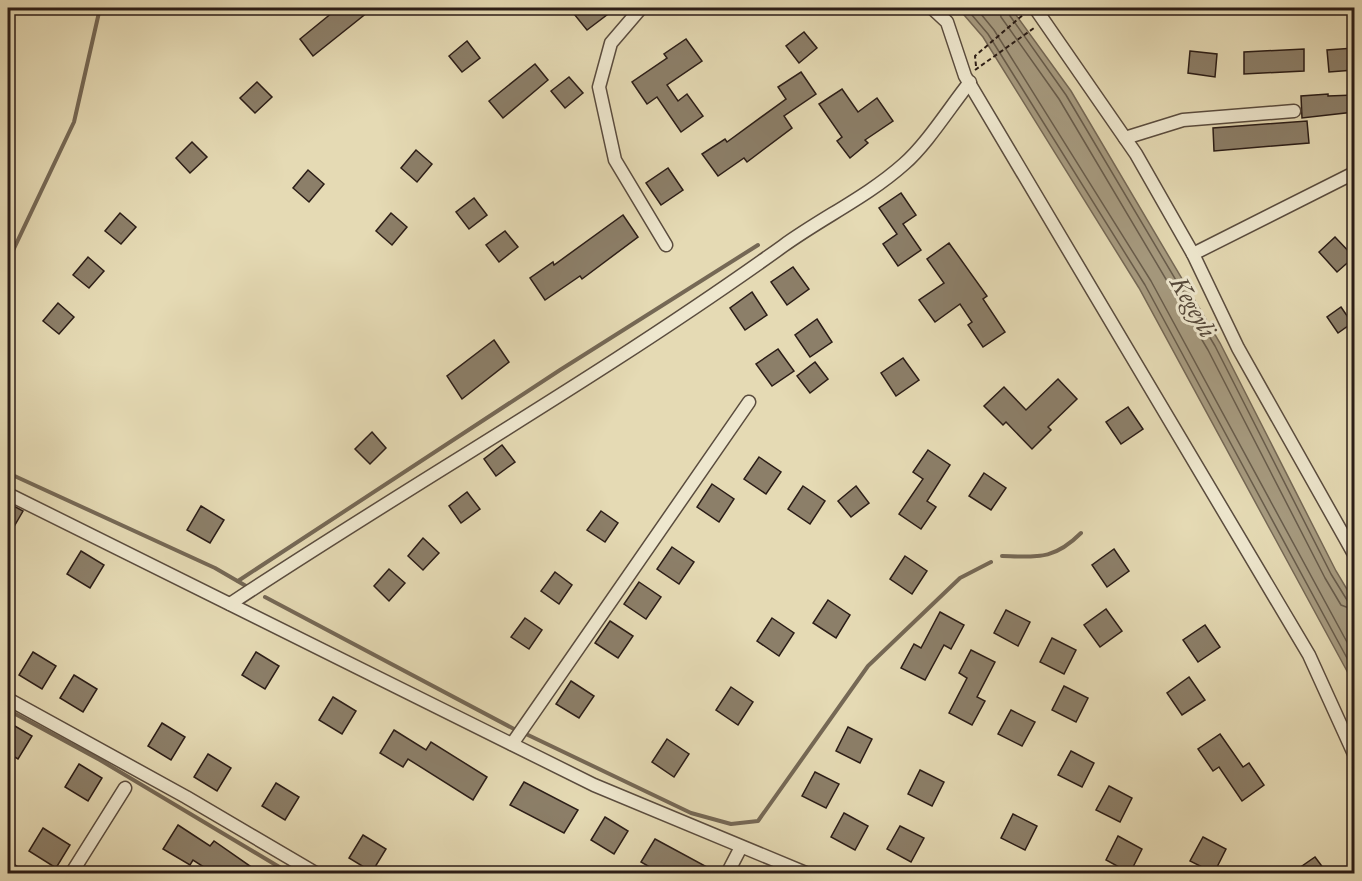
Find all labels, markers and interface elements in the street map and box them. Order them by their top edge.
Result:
water label: Kegeyli [1163,270,1223,343]

